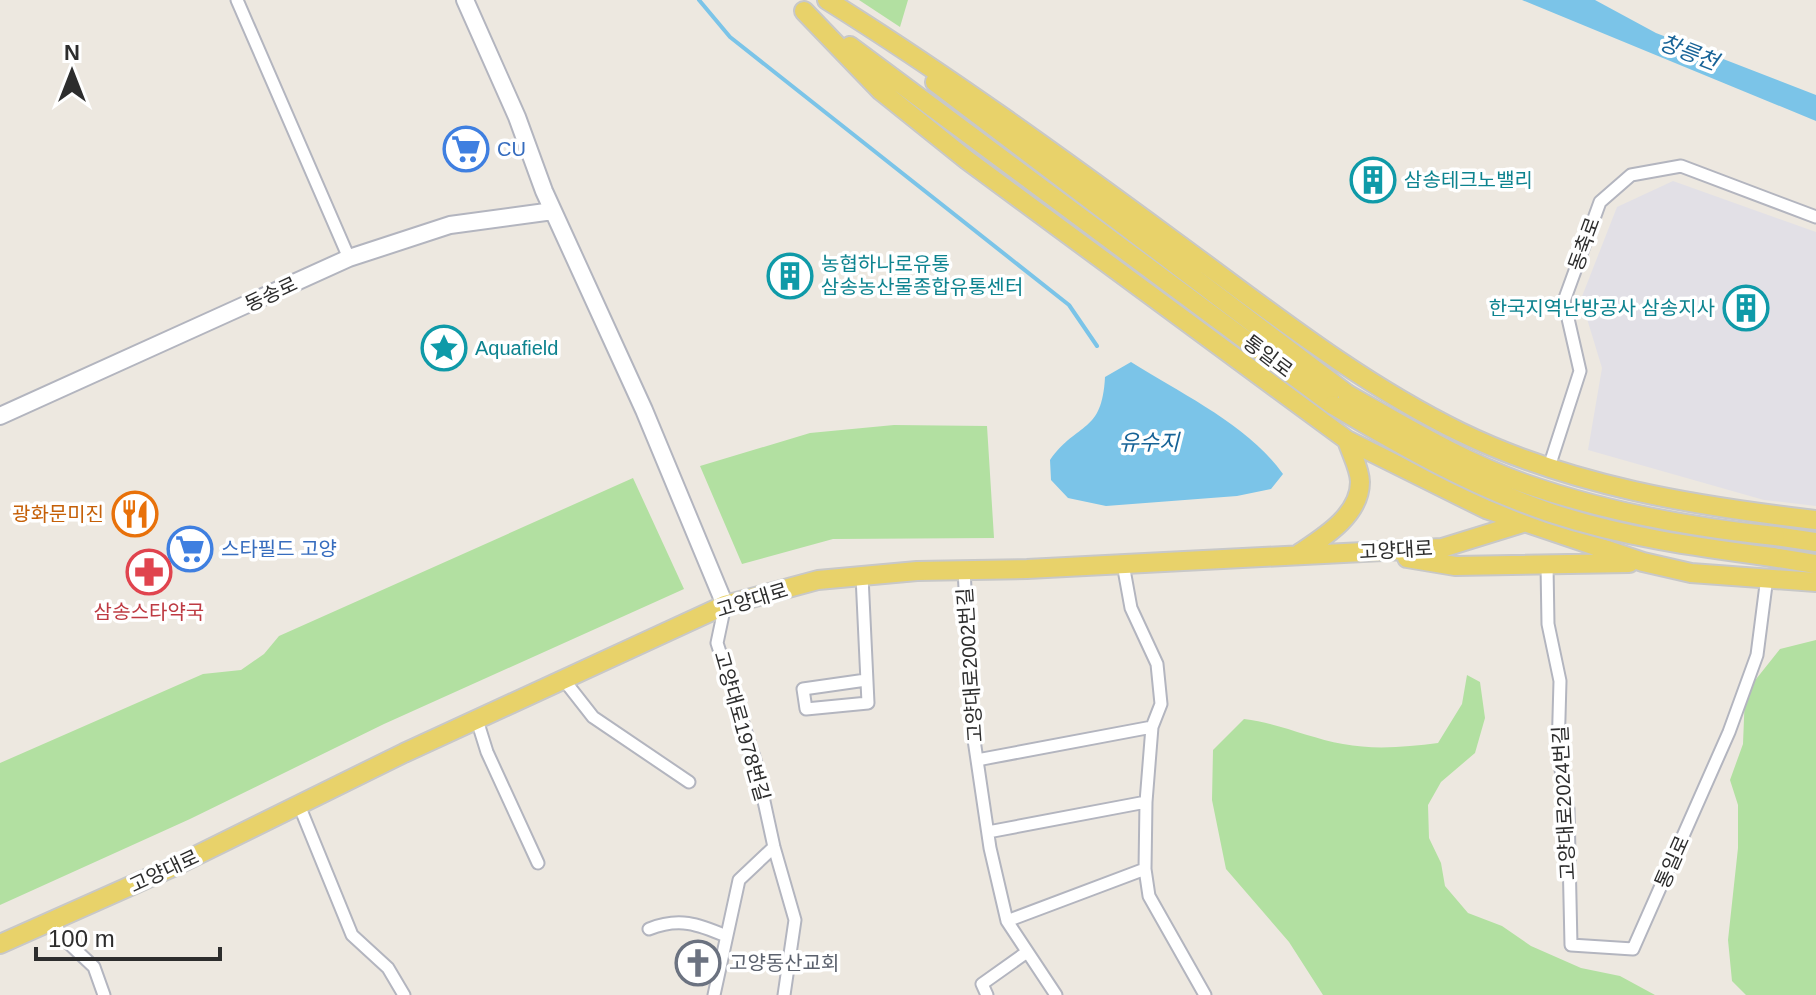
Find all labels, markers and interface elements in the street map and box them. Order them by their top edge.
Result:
water label: 창릉천 [1656,30,1724,76]
north arrow [32,32,112,112]
text: N [64,40,80,65]
supermarket icon: CU [442,125,490,173]
place label: CU [497,138,526,160]
building icon: 삼송테크노밸리 [1349,156,1397,204]
place label: 삼송테크노밸리 [1404,169,1533,191]
street label: 동축로 [1564,214,1604,274]
building icon: 농협하나로유통 삼송농산물종합유통센터 [766,252,814,300]
place label: 농협하나로유통 삼송농산물종합유통센터 [821,253,1023,298]
street label: 동송로 [241,272,301,316]
building icon: 한국지역난방공사 삼송지사 [1722,284,1770,332]
place label: 한국지역난방공사 삼송지사 [1489,297,1715,319]
place icon: Aquafield [420,324,468,372]
street label: 통일로 [1239,331,1297,381]
place label: Aquafield [475,337,558,359]
water label: 유수지 [1119,430,1181,455]
restaurant icon: 광화문미진 [111,490,159,538]
place label: 광화문미진 [12,503,104,525]
supermarket icon: 스타필드 고양 [166,525,214,573]
street label: 고양대로 [1359,537,1433,563]
place label: 스타필드 고양 [221,538,337,560]
pharmacy icon: 삼송스타약국 [125,548,173,596]
street label: 고양대로 [714,579,790,621]
street label: 고양대로2002번길 [954,587,986,743]
place label: 삼송스타약국 [94,601,204,623]
street label: 고양대로1978번길 [710,649,774,803]
street label: 고양대로2024번길 [1549,725,1579,881]
street label: 통일로 [1651,832,1693,892]
street label: 고양대로 [126,845,202,897]
scale bar [36,911,220,961]
text: 100 m [48,925,115,952]
church icon: 고양동산교회 [674,939,722,987]
place label: 고양동산교회 [729,952,839,974]

